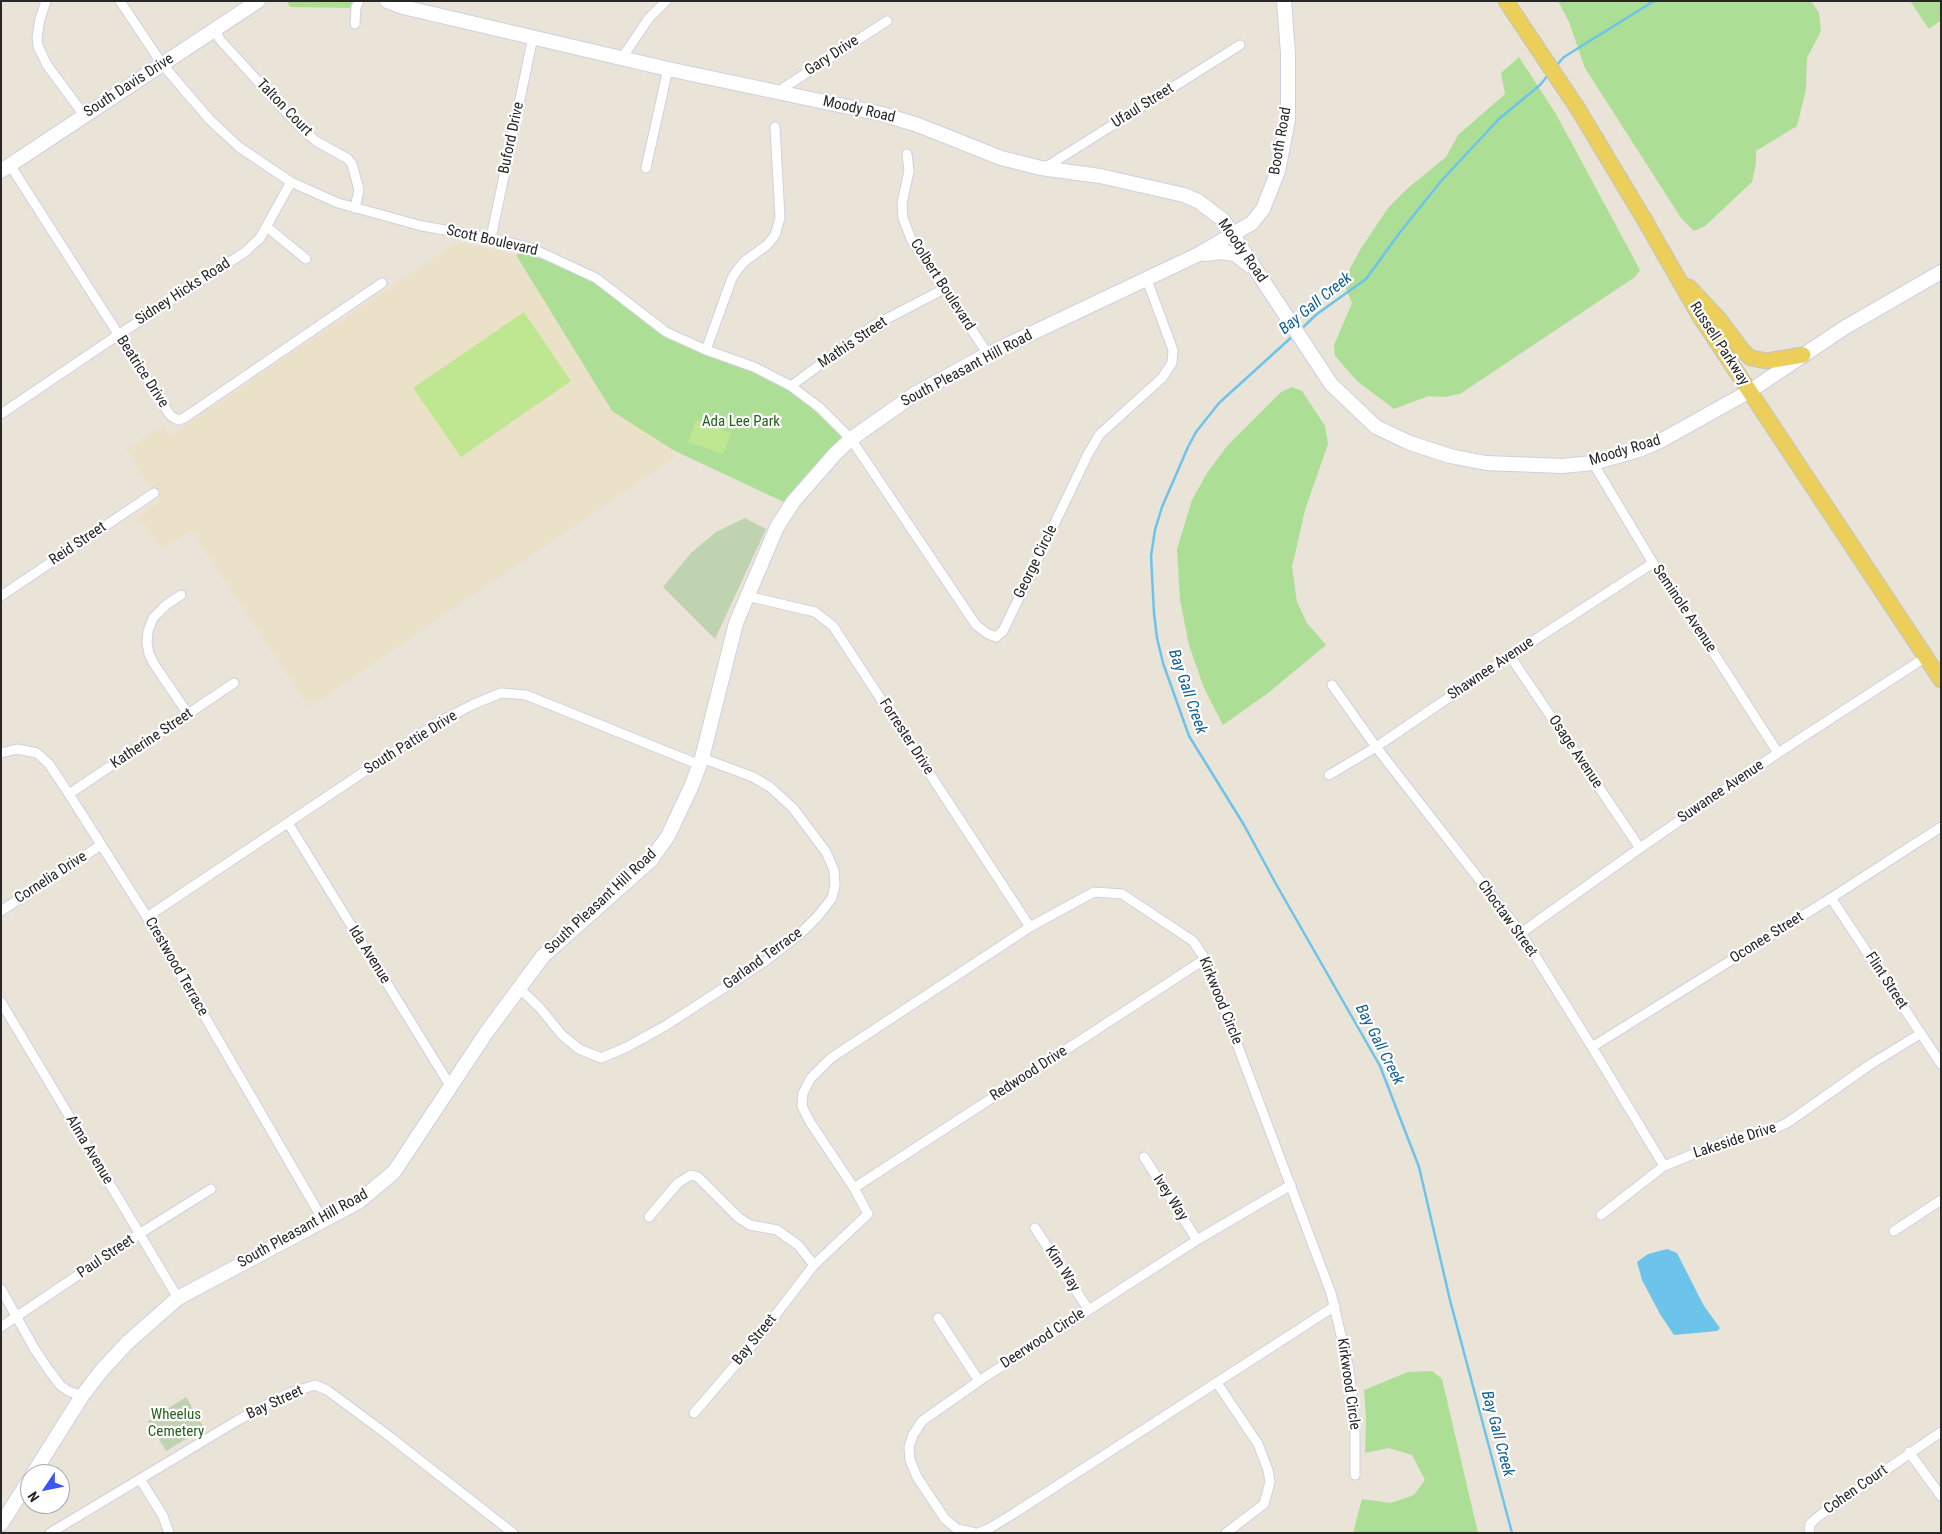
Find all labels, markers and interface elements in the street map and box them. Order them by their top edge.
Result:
street label: Gary Drive [802,32,862,80]
street label: South Davis Drive [81,50,177,122]
street label: Talton Court [252,76,316,140]
street label: Ufaul Street [1109,80,1177,132]
street label: Moody Road [821,93,897,127]
street label: Buford Drive [496,100,528,176]
street label: Booth Road [1266,106,1296,176]
street label: Moody Road [1214,216,1270,286]
street label: Scott Boulevard [445,222,539,260]
street label: Colbert Boulevard [906,236,978,334]
street label: Sidney Hicks Road [132,255,234,329]
water label: Bay Gall Creek [1276,269,1356,339]
street label: Russell Parkway [1685,299,1753,389]
street label: Mathis Street [815,313,891,373]
street label: South Pleasant Hill Road [898,327,1036,411]
street label: Beatrice Drive [112,333,172,411]
park label: Ada Lee Park [702,413,780,431]
street label: Moody Road [1587,432,1663,470]
street label: Reid Street [46,519,110,569]
street label: George Circle [1010,522,1062,602]
street label: Seminole Avenue [1648,562,1720,656]
street label: Shawnee Avenue [1445,634,1537,704]
water label: Bay Gall Creek [1164,647,1210,737]
street label: Forrester Drive [875,696,937,778]
street label: Katherine Street [108,705,196,773]
street label: South Pattie Drive [361,707,461,779]
street label: Osage Avenue [1544,712,1606,792]
street label: Suwanee Avenue [1675,757,1767,827]
street label: South Pleasant Hill Road [541,846,661,958]
street label: Cornelia Drive [12,848,90,908]
street label: Choctaw Street [1473,877,1541,961]
street label: Oconee Street [1727,908,1807,968]
street label: Crestwood Terrace [140,914,212,1020]
street label: Ida Avenue [344,923,394,987]
street label: Garland Terrace [720,924,806,994]
street label: Flint Street [1861,949,1911,1013]
street label: Kirkwood Circle [1194,955,1246,1047]
water label: Bay Gall Creek [1350,1001,1408,1089]
street label: Redwood Drive [987,1042,1071,1106]
street label: Alma Avenue [61,1112,117,1188]
street label: Lakeside Drive [1691,1119,1779,1163]
street label: Ivey Way [1149,1172,1191,1224]
street label: South Pleasant Hill Road [235,1186,371,1272]
street label: Paul Street [74,1231,138,1283]
street label: Kim Way [1041,1243,1083,1295]
street label: Deerwood Circle [998,1305,1088,1373]
street label: Bay Street [729,1311,781,1369]
street label: Kirkwood Circle [1333,1337,1363,1431]
street label: Bay Street [244,1382,306,1424]
water label: Bay Gall Creek [1476,1389,1518,1479]
park label: Wheelus Cemetery [148,1406,204,1441]
street label: Cohen Court [1821,1461,1891,1519]
north arrow [20,1464,70,1514]
text: N [24,1489,42,1505]

